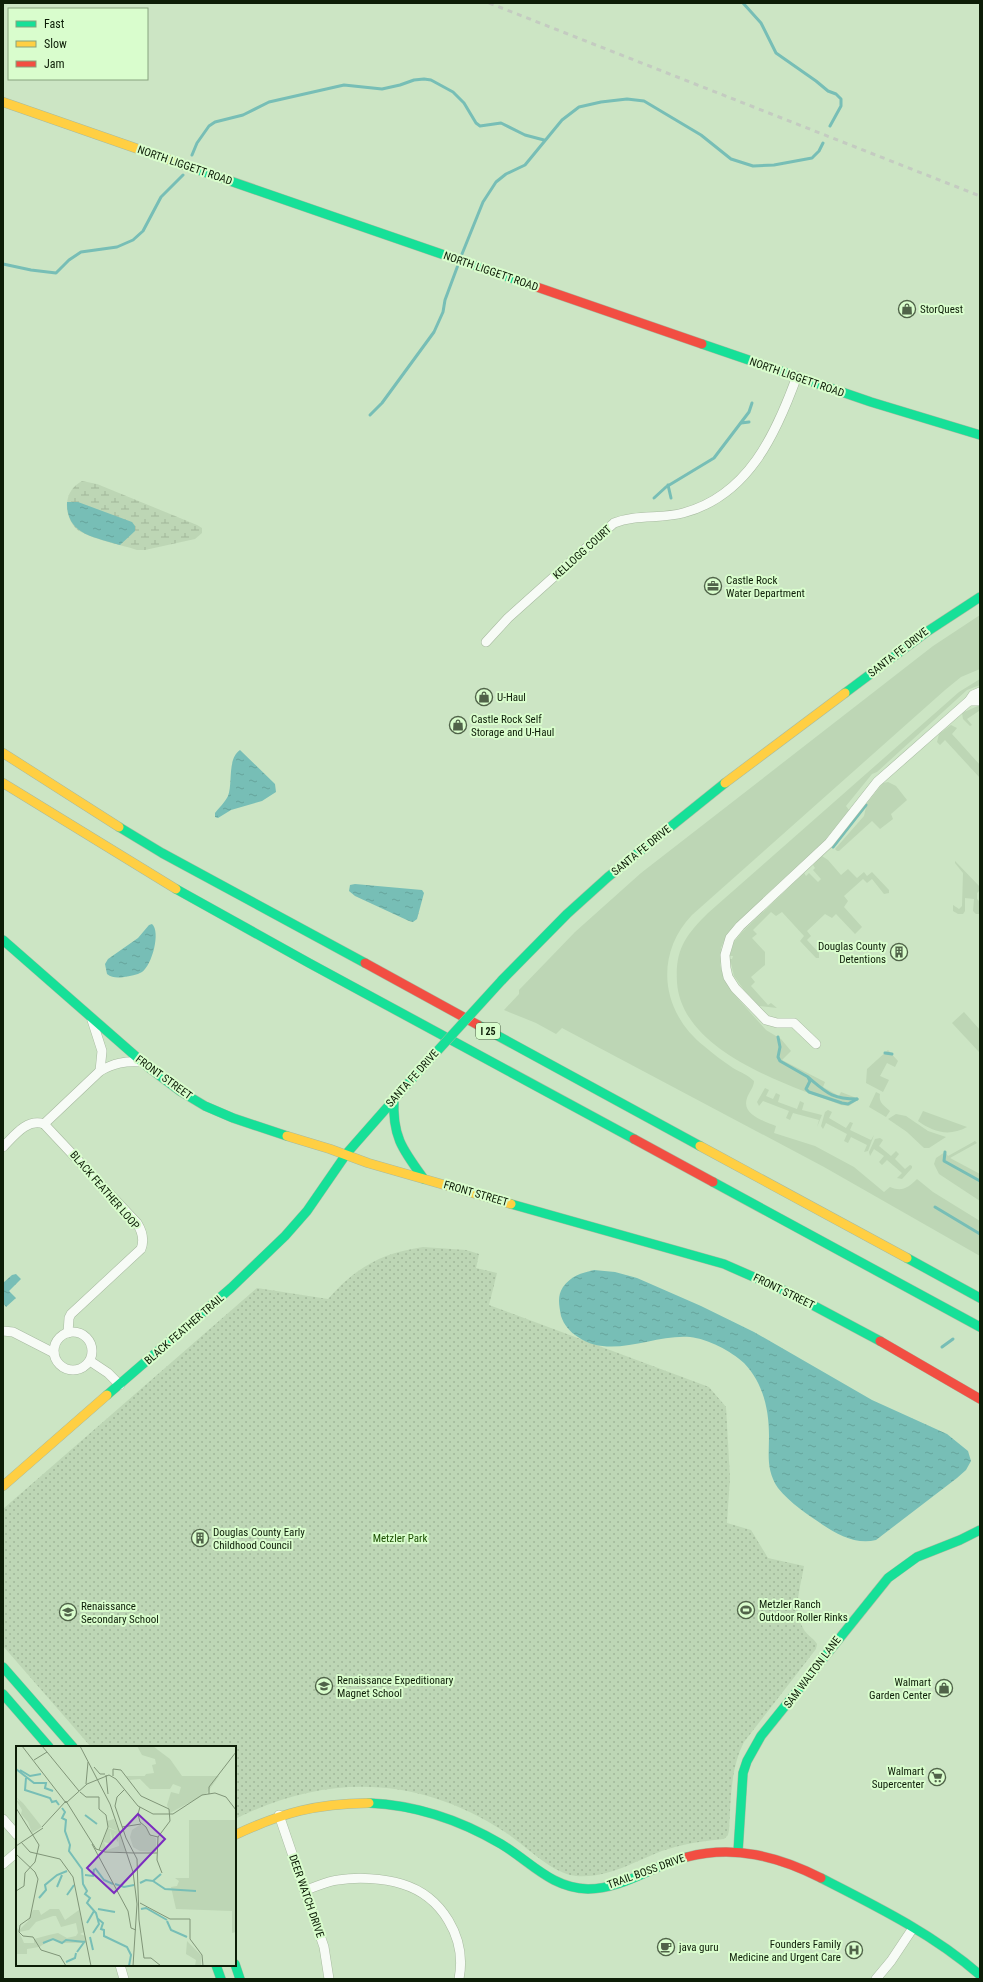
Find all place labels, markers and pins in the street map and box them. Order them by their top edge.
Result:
shop icon: StorQuest [897,299,917,319]
place label: StorQuest [920,303,963,316]
place label: Castle Rock Water Department [726,574,805,600]
office icon: Castle Rock Water Department [703,576,723,596]
shop icon: U-Haul [474,687,494,707]
place label: U-Haul [497,691,526,704]
place label: Castle Rock Self Storage and U-Haul [471,713,554,739]
shop icon: Castle Rock Self Storage and U-Haul [448,715,468,735]
place label: Douglas County Detentions [818,940,886,966]
building icon: Douglas County Detentions [889,942,909,962]
place label: Douglas County Early Childhood Council [213,1526,305,1552]
building icon: Douglas County Early Childhood Council [190,1528,210,1548]
place label: Metzler Ranch Outdoor Roller Rinks [759,1598,848,1624]
place label: Renaissance Secondary School [81,1600,159,1626]
sports icon: Metzler Ranch Outdoor Roller Rinks [736,1600,756,1620]
school or university icon: Renaissance Secondary School [58,1602,78,1622]
place label: Renaissance Expeditionary Magnet School [337,1674,454,1700]
school or university icon: Renaissance Expeditionary Magnet School [314,1676,334,1696]
place label: Walmart Garden Center [869,1676,932,1702]
shop icon: Walmart Garden Center [934,1678,954,1698]
place label: Walmart Supercenter [872,1765,925,1791]
supermarket icon: Walmart Supercenter [927,1767,947,1787]
cafe icon: java guru [656,1937,676,1957]
place label: Founders Family Medicine and Urgent Care [729,1938,841,1964]
hospital icon: Founders Family Medicine and Urgent Care [844,1940,864,1960]
place label: java guru [678,1941,718,1954]

